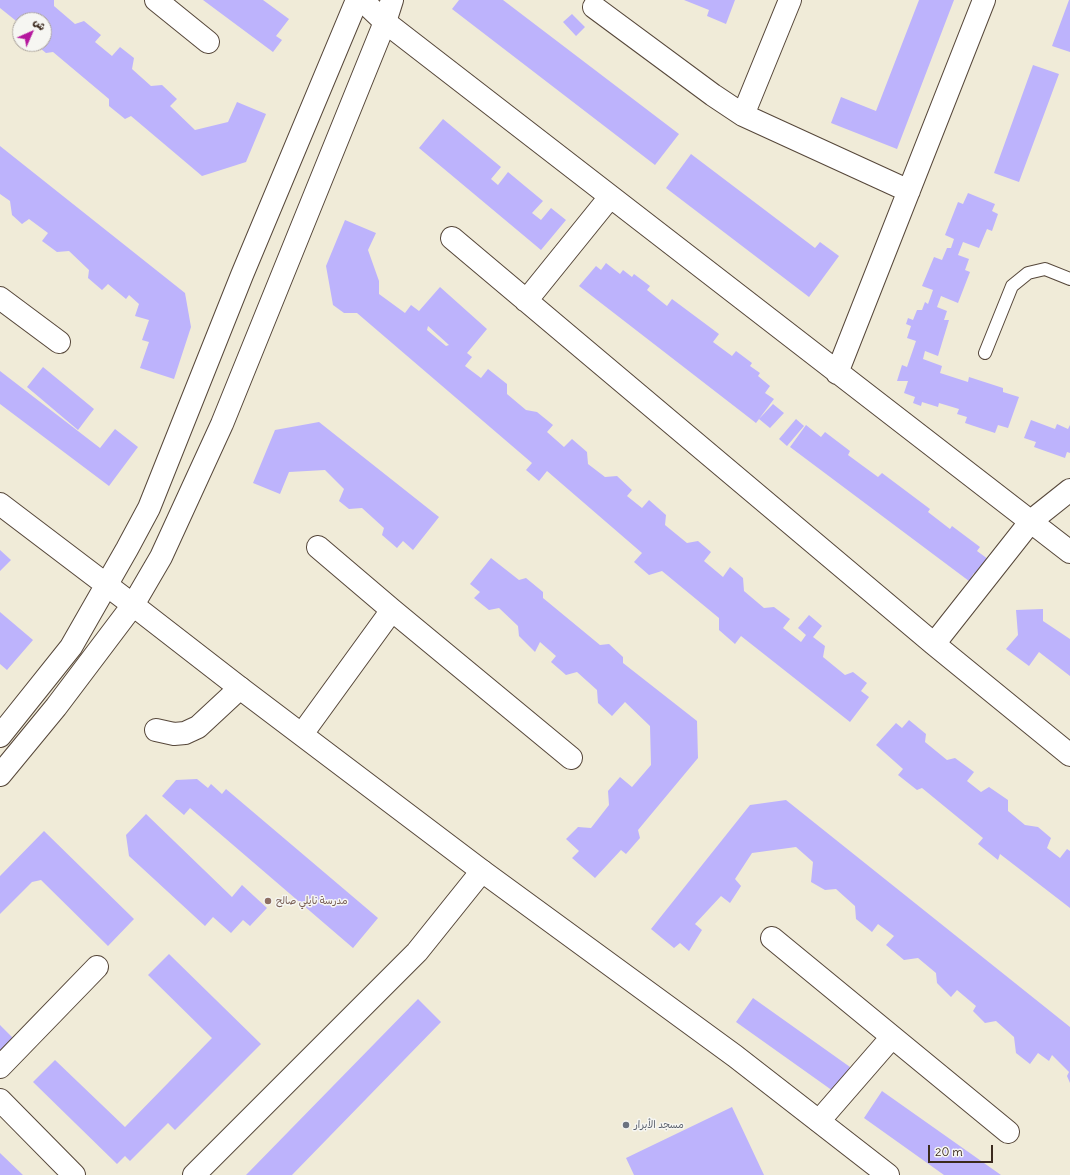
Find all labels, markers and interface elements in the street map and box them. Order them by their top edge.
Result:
north arrow [12,12,52,52]
text: ش [31,15,49,33]
place label: مدرسة نايلي صالح [276,895,348,907]
marker: مدرسة نايلي صالح [263,896,273,906]
place label: مسجد الأبرار [634,1119,684,1131]
marker: مسجد الأبرار [621,1120,631,1130]
scale bar [930,1137,995,1163]
text: 20 m [935,1144,963,1159]

